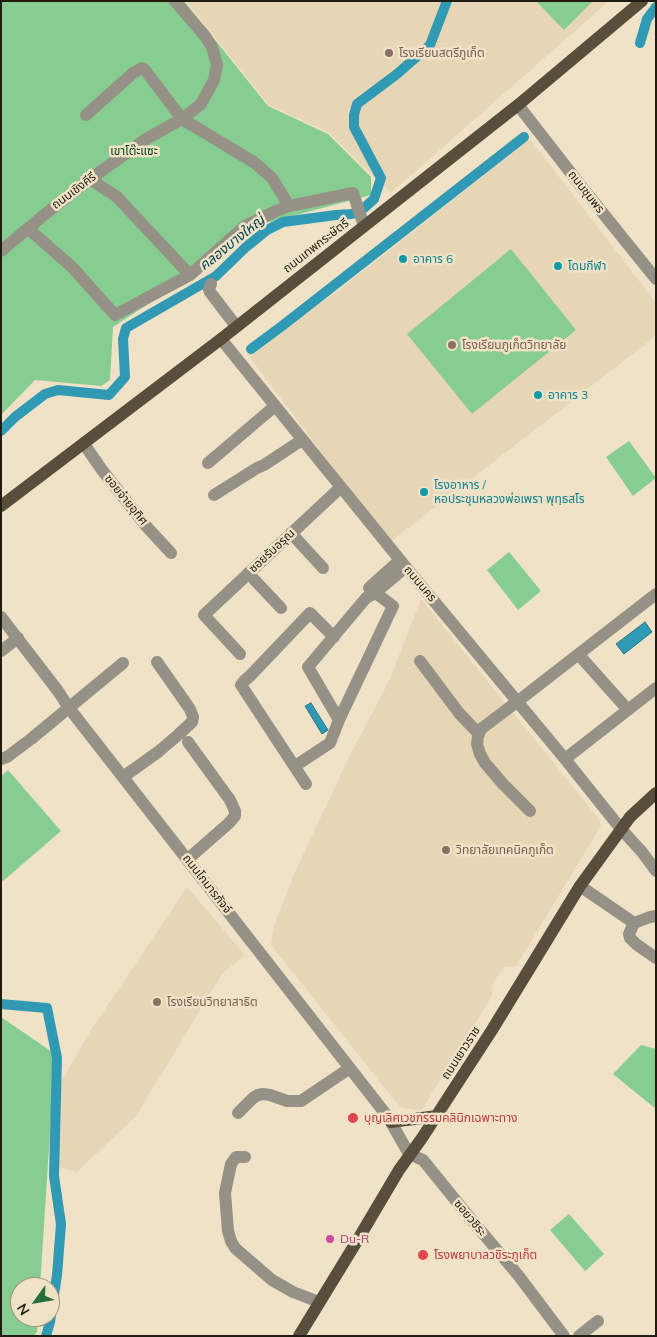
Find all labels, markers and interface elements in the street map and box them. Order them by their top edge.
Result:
place label: โรงเรียนสตรีภูเก็ต [399,46,485,60]
marker: โรงเรียนสตรีภูเก็ต [383,47,395,59]
park label: เขาโต๊ะแซะ [110,144,158,158]
street label: ถนนชุมพร [565,168,607,216]
street label: ถนนเชิงคีรี [49,170,99,212]
water label: คลองบางใหญ่ [196,212,268,274]
street label: ถนนเทพกระษัตรี [280,216,352,276]
place label: อาคาร 6 [413,252,453,266]
marker: อาคาร 6 [397,253,409,265]
place label: โดมกีฬา [568,259,606,273]
marker: โดมกีฬา [552,260,564,272]
place label: โรงเรียนภูเก็ตวิทยาลัย [462,338,566,352]
marker: โรงเรียนภูเก็ตวิทยาลัย [446,339,458,351]
place label: อาคาร 3 [548,388,588,402]
marker: อาคาร 3 [532,389,544,401]
street label: ซอยจ๋ายอุทิศ [101,472,151,528]
place label: โรงอาหาร / หอประชุมหลวงพ่อเพรา พุทฺธสโร [434,478,585,506]
marker: โรงอาหาร / หอประชุมหลวงพ่อเพรา พุทฺธสโร [418,486,430,498]
street label: ซอยรับอรุณ [246,526,298,576]
street label: ถนนนคร [401,563,439,605]
place label: วิทยาลัยเทคนิคภูเก็ต [456,843,554,857]
marker: วิทยาลัยเทคนิคภูเก็ต [440,844,452,856]
street label: ถนนโกมารภัจจ์ [179,852,235,916]
place label: โรงเรียนวิทยาสาธิต [167,995,258,1009]
marker: โรงเรียนวิทยาสาธิต [151,996,163,1008]
street label: ถนนเยาวราช [439,1024,483,1082]
marker: บุญเลิศเวชกรรมคลินิกเฉพาะทาง [346,1111,360,1125]
place label: บุญเลิศเวชกรรมคลินิกเฉพาะทาง [364,1111,517,1125]
street label: ซอยวชิระ [451,1197,489,1239]
place label: Du-R [340,1232,369,1246]
marker: Du-R [324,1233,336,1245]
marker: โรงพยาบาลวชิระภูเก็ต [416,1248,430,1262]
place label: โรงพยาบาลวชิระภูเก็ต [434,1248,537,1262]
north arrow [10,1277,60,1327]
text: N [13,1300,34,1319]

